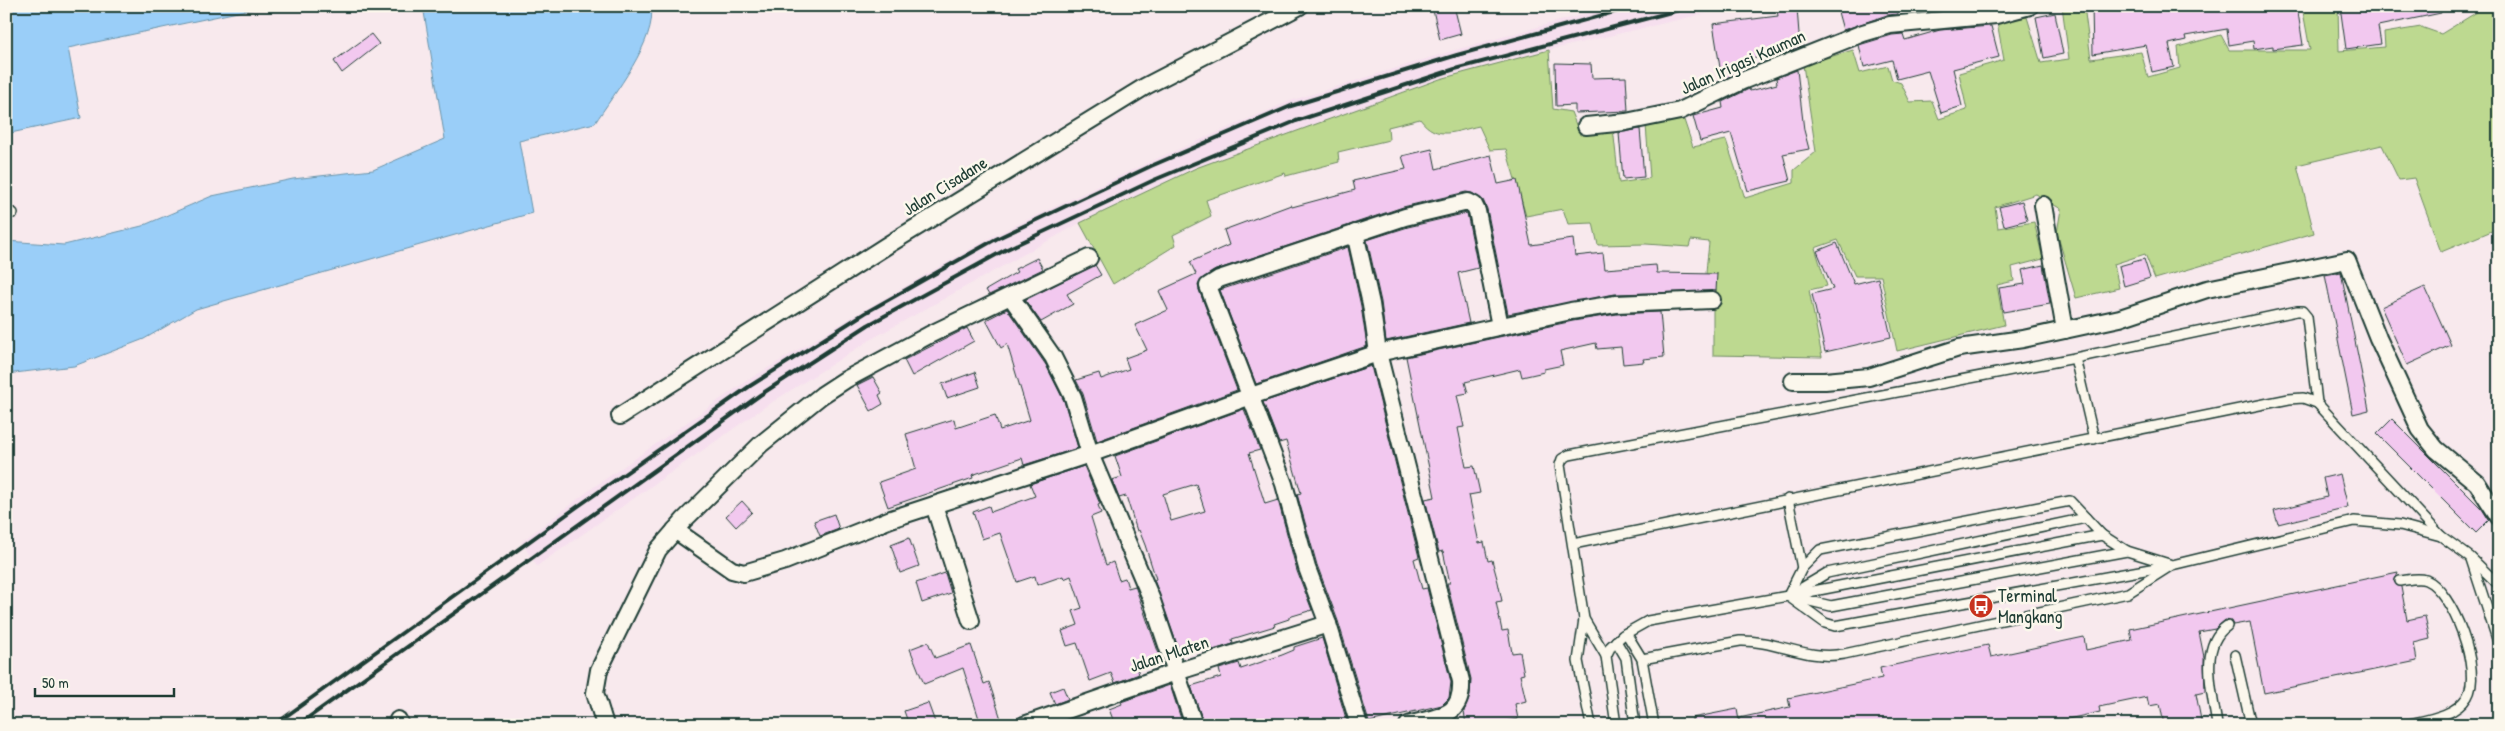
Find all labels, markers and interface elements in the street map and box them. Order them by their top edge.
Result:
street label: Jalan Irigasi Kauman [1676,23,1809,100]
street label: Jalan Cisadane [898,150,992,221]
place label: Terminal Mangkang [1998,583,2063,629]
bus stop icon: Terminal Mangkang [1968,593,1994,619]
street label: Jalan Mlaten [1126,629,1212,678]
scale bar [35,666,174,698]
text: 50 m [42,672,69,693]

